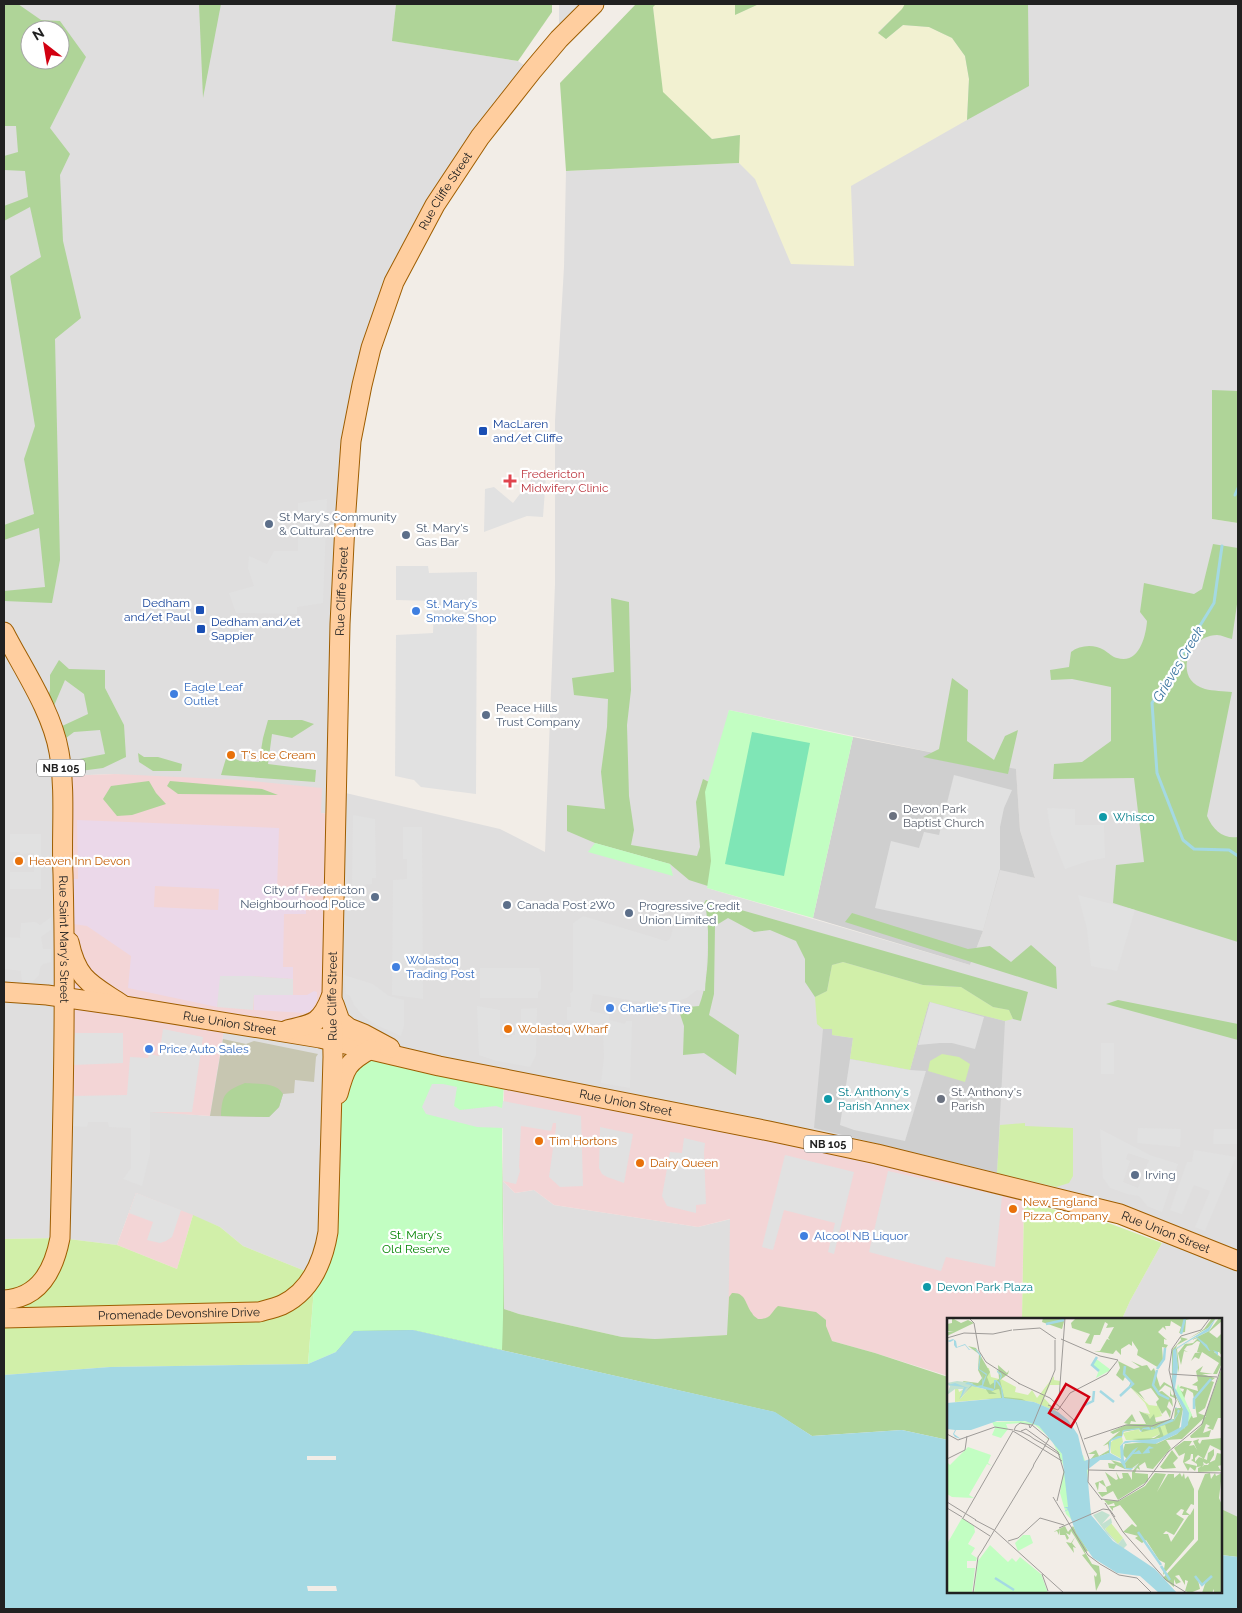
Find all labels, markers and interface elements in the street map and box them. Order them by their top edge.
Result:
north arrow [20,20,70,70]
text: N [30,24,47,43]
street label: Rue Cliffe Street [416,149,475,232]
place label: MacLaren and/et Cliffe [493,417,563,445]
marker: MacLaren and/et Cliffe [477,425,489,437]
place label: Fredericton Midwifery Clinic [521,467,609,495]
marker: Fredericton Midwifery Clinic [503,474,517,488]
place label: St Mary's Community & Cultural Centre [279,510,397,538]
marker: St Mary's Community & Cultural Centre [263,518,275,530]
place label: St. Mary's Gas Bar [416,521,469,549]
marker: St. Mary's Gas Bar [400,529,412,541]
street label: Rue Cliffe Street [333,546,351,636]
place label: Dedham and/et Paul [124,596,191,624]
place label: St. Mary’s Smoke Shop [426,597,496,625]
marker: Dedham and/et Paul [194,604,206,616]
marker: St. Mary’s Smoke Shop [410,605,422,617]
place label: Dedham and/et Sappier [211,615,300,643]
marker: Dedham and/et Sappier [195,623,207,635]
water label: Grieves Creek [1149,623,1207,705]
place label: Eagle Leaf Outlet [184,680,244,708]
marker: Eagle Leaf Outlet [168,688,180,700]
place label: Peace Hills Trust Company [496,701,581,729]
marker: Peace Hills Trust Company [480,709,492,721]
place label: T's Ice Cream [241,748,316,762]
marker: T's Ice Cream [225,749,237,761]
road number: NB 105 [37,760,85,776]
place label: Devon Park Baptist Church [903,802,984,830]
marker: Devon Park Baptist Church [887,810,899,822]
place label: Whisco [1113,810,1155,824]
marker: Whisco [1097,811,1109,823]
place label: Heaven Inn Devon [29,854,130,868]
marker: Heaven Inn Devon [13,855,25,867]
street label: Rue Saint Mary's Street [56,875,71,1003]
place label: City of Fredericton Neighbourhood Police [240,883,365,911]
marker: City of Fredericton Neighbourhood Police [369,891,381,903]
place label: Canada Post 2W0 [517,898,615,912]
marker: Canada Post 2W0 [501,899,513,911]
place label: Progressive Credit Union Limited [639,899,740,927]
marker: Progressive Credit Union Limited [623,907,635,919]
street label: Rue Cliffe Street [325,951,340,1041]
place label: Wolastoq Trading Post [406,953,475,981]
marker: Wolastoq Trading Post [390,961,402,973]
place label: Charlie's Tire [620,1001,691,1015]
marker: Charlie's Tire [604,1002,616,1014]
street label: Rue Union Street [182,1009,277,1038]
place label: Wolastoq Wharf [518,1022,609,1036]
marker: Wolastoq Wharf [502,1023,514,1035]
place label: Price Auto Sales [159,1042,249,1056]
marker: Price Auto Sales [143,1043,155,1055]
place label: St. Anthony's Parish Annex [838,1085,909,1113]
place label: St. Anthony's Parish [951,1085,1022,1113]
street label: Rue Union Street [578,1087,673,1119]
marker: St. Anthony's Parish Annex [822,1093,834,1105]
marker: St. Anthony's Parish [935,1093,947,1105]
place label: Tim Hortons [549,1134,617,1148]
marker: Tim Hortons [533,1135,545,1147]
road number: NB 105 [804,1136,852,1152]
place label: Dairy Queen [650,1156,718,1170]
marker: Dairy Queen [634,1157,646,1169]
place label: Irving [1145,1168,1176,1182]
marker: Irving [1129,1169,1141,1181]
place label: New England Pizza Company [1023,1195,1109,1223]
marker: New England Pizza Company [1007,1203,1019,1215]
street label: Rue Union Street [1119,1208,1212,1256]
park label: St. Mary's Old Reserve [382,1228,450,1256]
place label: Alcool NB Liquor [814,1229,909,1243]
marker: Alcool NB Liquor [798,1230,810,1242]
place label: Devon Park Plaza [937,1280,1033,1294]
marker: Devon Park Plaza [921,1281,933,1293]
street label: Promenade Devonshire Drive [98,1305,260,1323]
inset map [947,1318,1222,1593]

